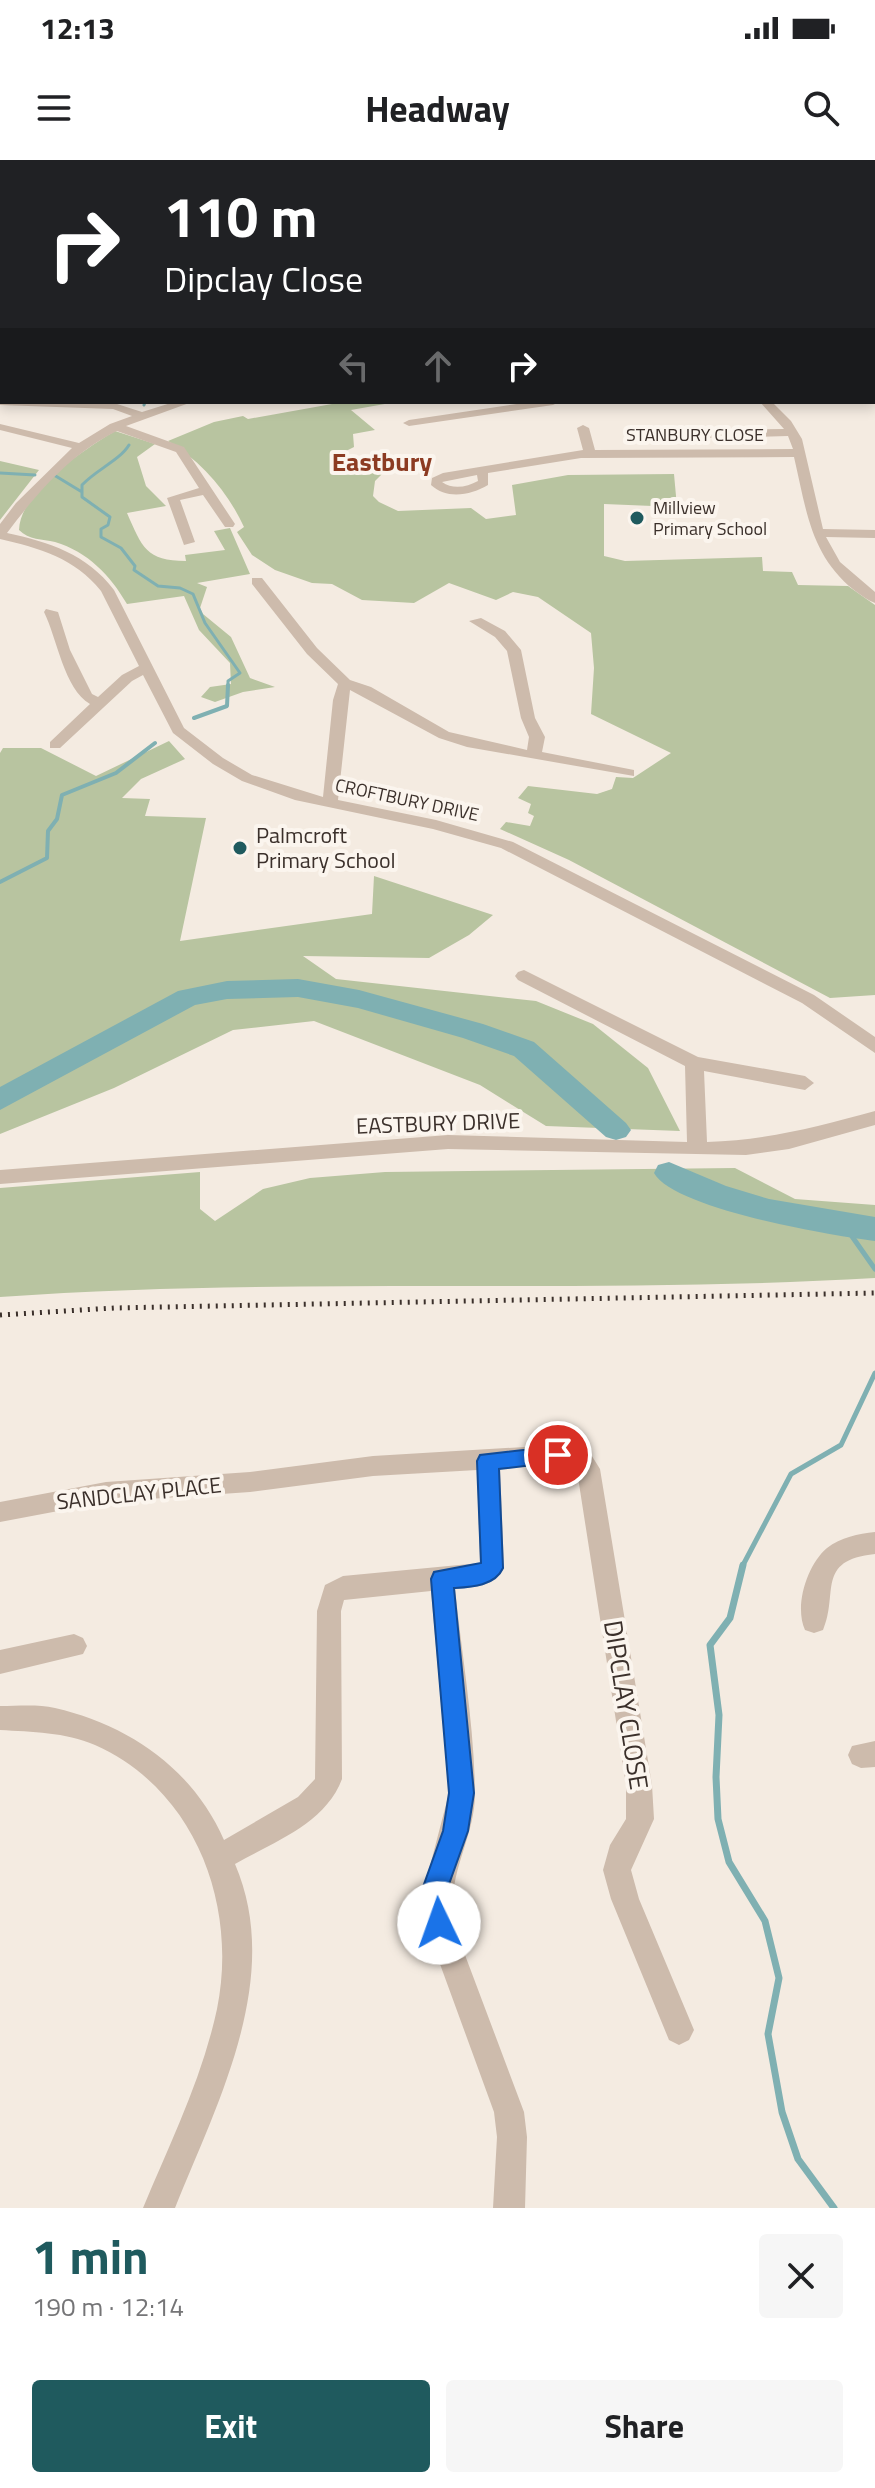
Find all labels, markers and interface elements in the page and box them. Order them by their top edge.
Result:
text: 12:13 [40,5,115,51]
text: Headway [365,81,510,136]
icon: menu [32,86,76,130]
icon: search [799,86,843,130]
text: 110 m [164,174,317,259]
icon: right [32,192,136,296]
text: Dipclay Close [164,251,363,306]
icon: left [332,344,376,388]
icon: ahead [416,344,460,388]
icon: right [500,344,544,388]
street label: STANBURY CLOSE [626,421,764,448]
district label: Eastbury [332,442,432,481]
place label: Millview Primary School [653,494,767,542]
marker: Millview Primary School [628,509,646,527]
street label: CROFTBURY DRIVE [333,771,481,828]
place label: Palmcroft Primary School [256,818,396,877]
marker: Palmcroft Primary School [231,839,249,857]
street label: EASTBURY DRIVE [355,1103,521,1143]
pin [524,1421,592,1489]
icon: arrive [536,1433,580,1477]
street label: SANDCLAY PLACE [55,1467,223,1519]
street label: DIPCLAY CLOSE [594,1617,659,1792]
position arrow [397,1881,481,1965]
text: 1 min [32,2220,149,2293]
button: close [759,2234,843,2318]
text: 190 m · 12:14 [32,2287,184,2326]
button: Exit [32,2380,430,2472]
button: Share [446,2380,843,2472]

